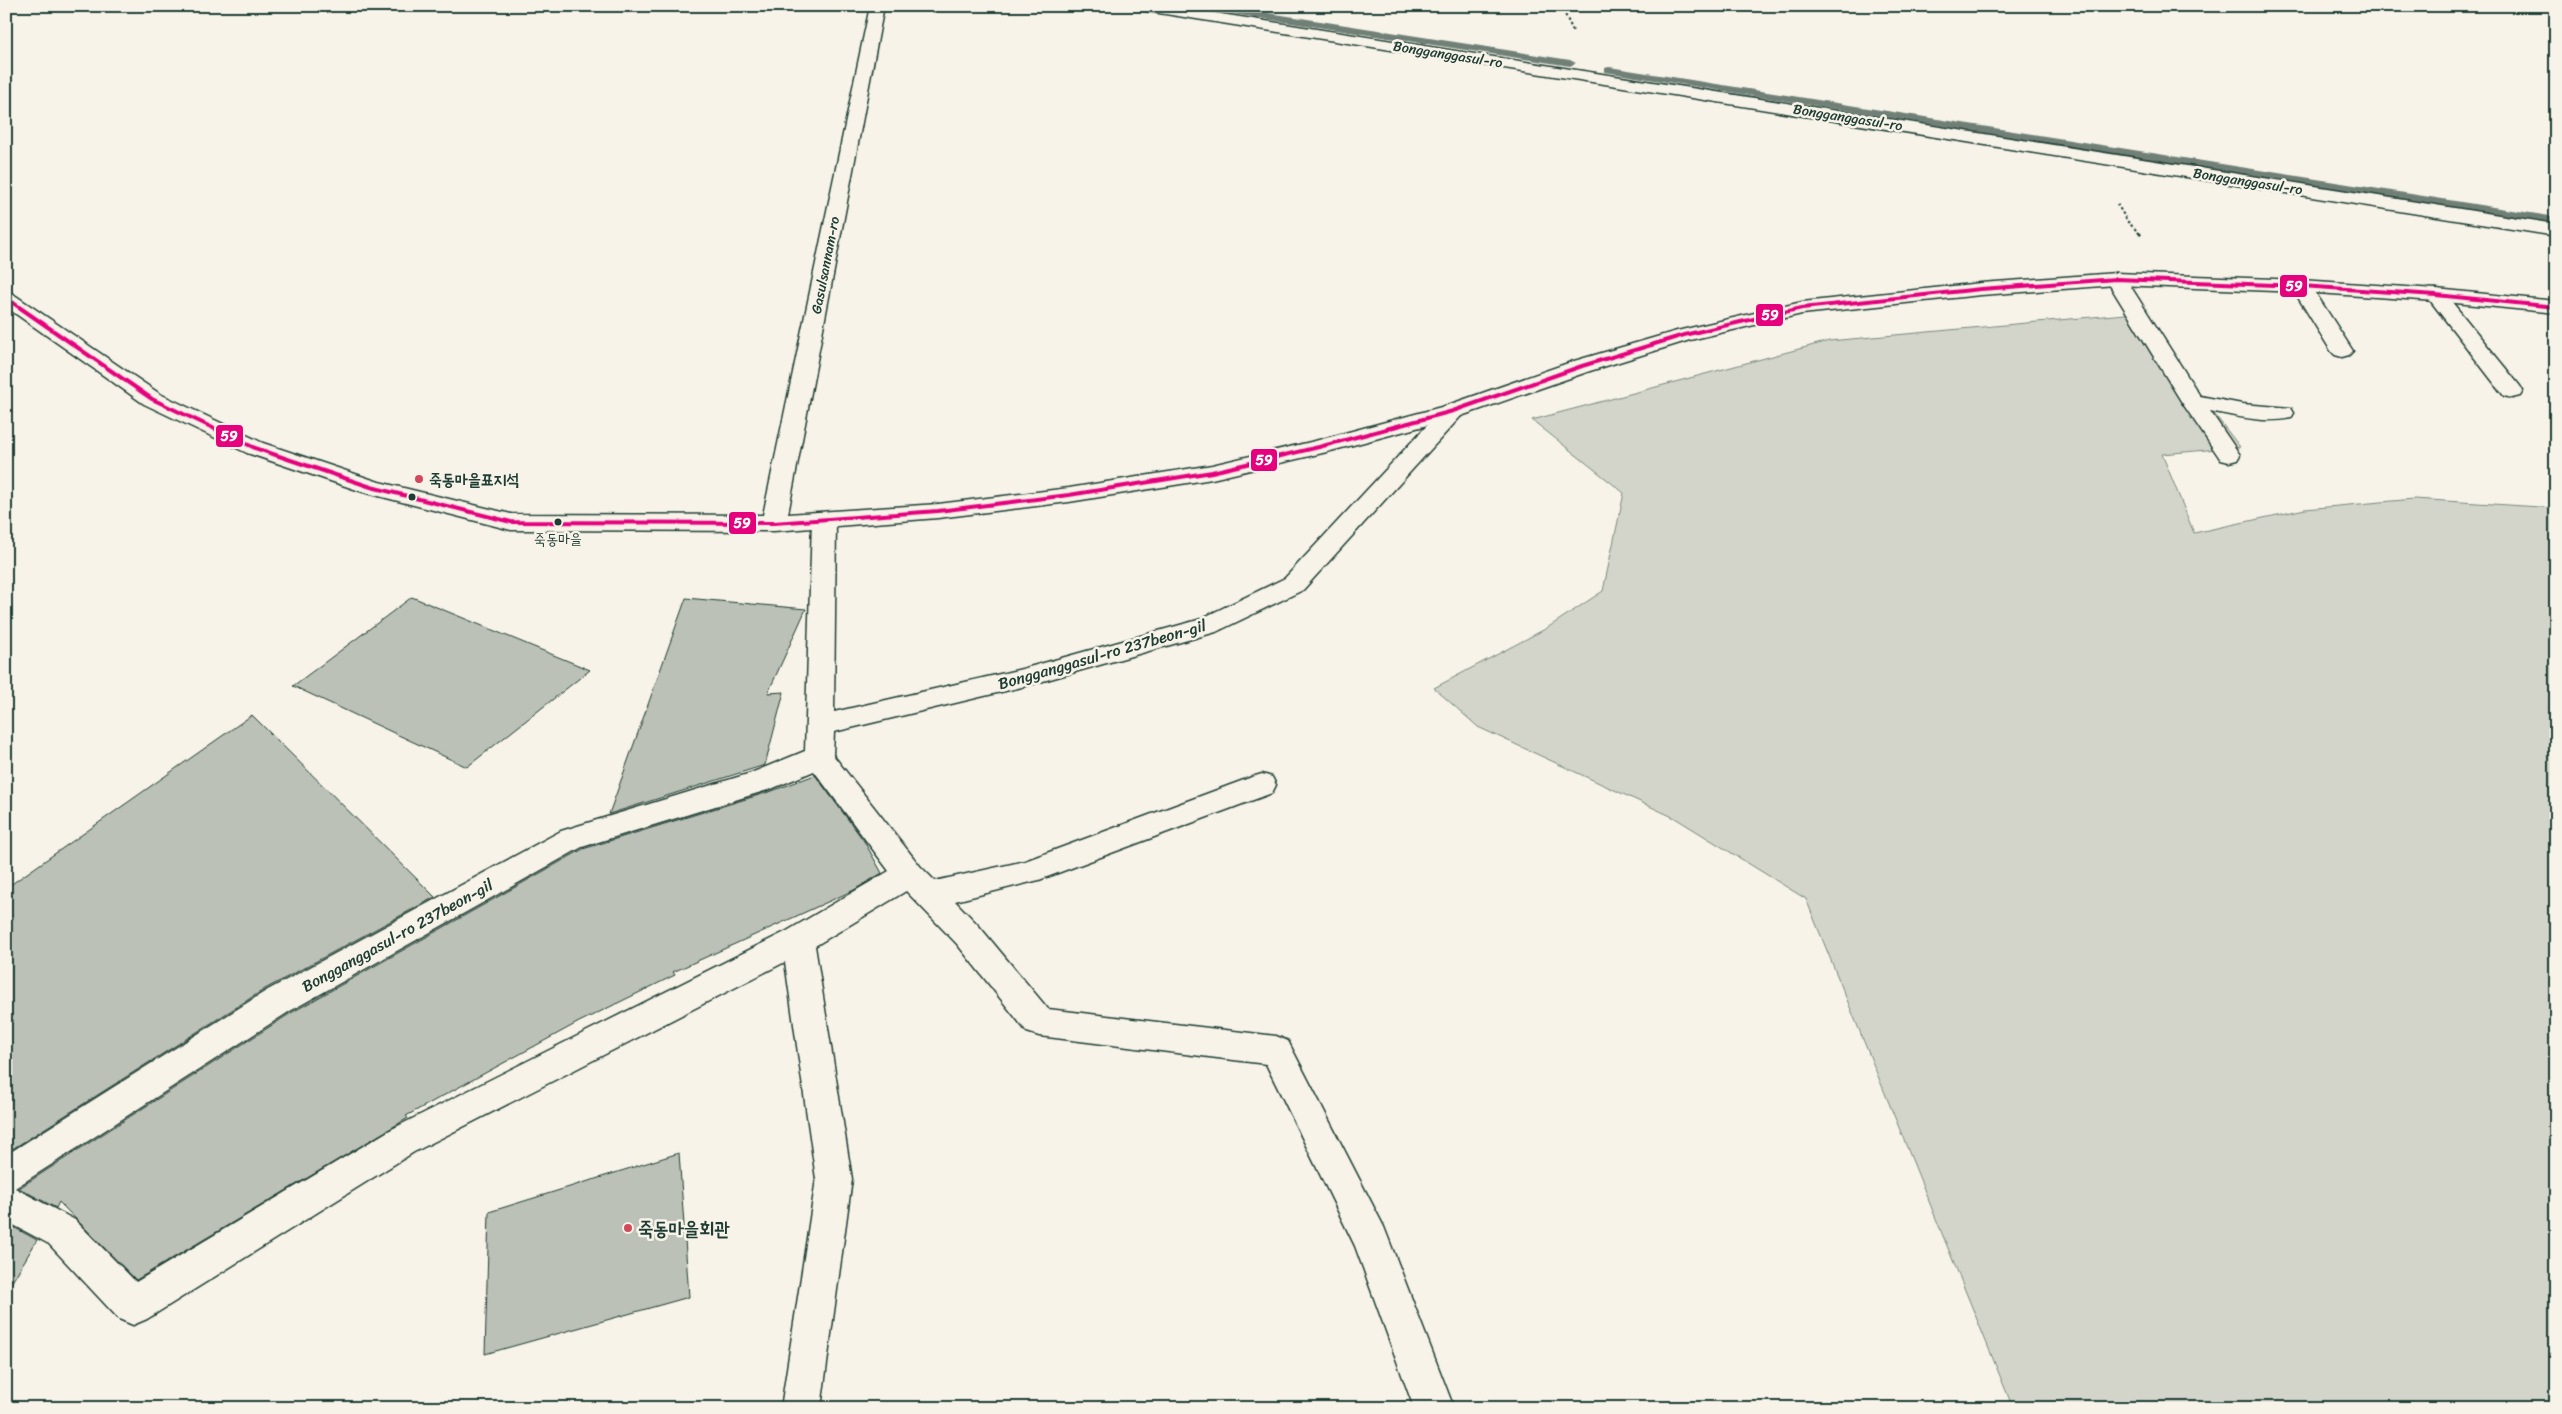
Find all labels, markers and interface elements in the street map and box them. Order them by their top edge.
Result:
street label: Bongganggasul-ro [1391,33,1505,75]
street label: Bongganggasul-ro [1791,96,1905,138]
street label: Bongganggasul-ro [2191,160,2305,202]
street label: Gasulsannam-ro [804,214,847,316]
line badge: 59 [2279,274,2308,298]
text: 59 [2285,274,2303,299]
line badge: 59 [1755,303,1784,327]
text: 59 [1761,303,1779,328]
line badge: 59 [215,424,244,448]
text: 59 [220,424,238,449]
line badge: 59 [1250,448,1278,472]
text: 59 [1255,448,1273,473]
place label: 죽동마을표지석 [429,465,519,494]
marker: 죽동마을표지석 [413,473,425,485]
unlabelled marker [407,492,417,502]
line badge: 59 [728,511,757,535]
text: 59 [733,511,751,536]
marker: 죽동마을 [553,517,563,527]
place label: 죽동마을 [534,526,582,552]
street label: Bongganggasul-ro 237beon-gil [995,611,1210,698]
street label: Bongganggasul-ro 237beon-gil [296,870,499,1000]
place label: 죽동마을회관 [638,1212,730,1245]
marker: 죽동마을회관 [622,1222,634,1234]

